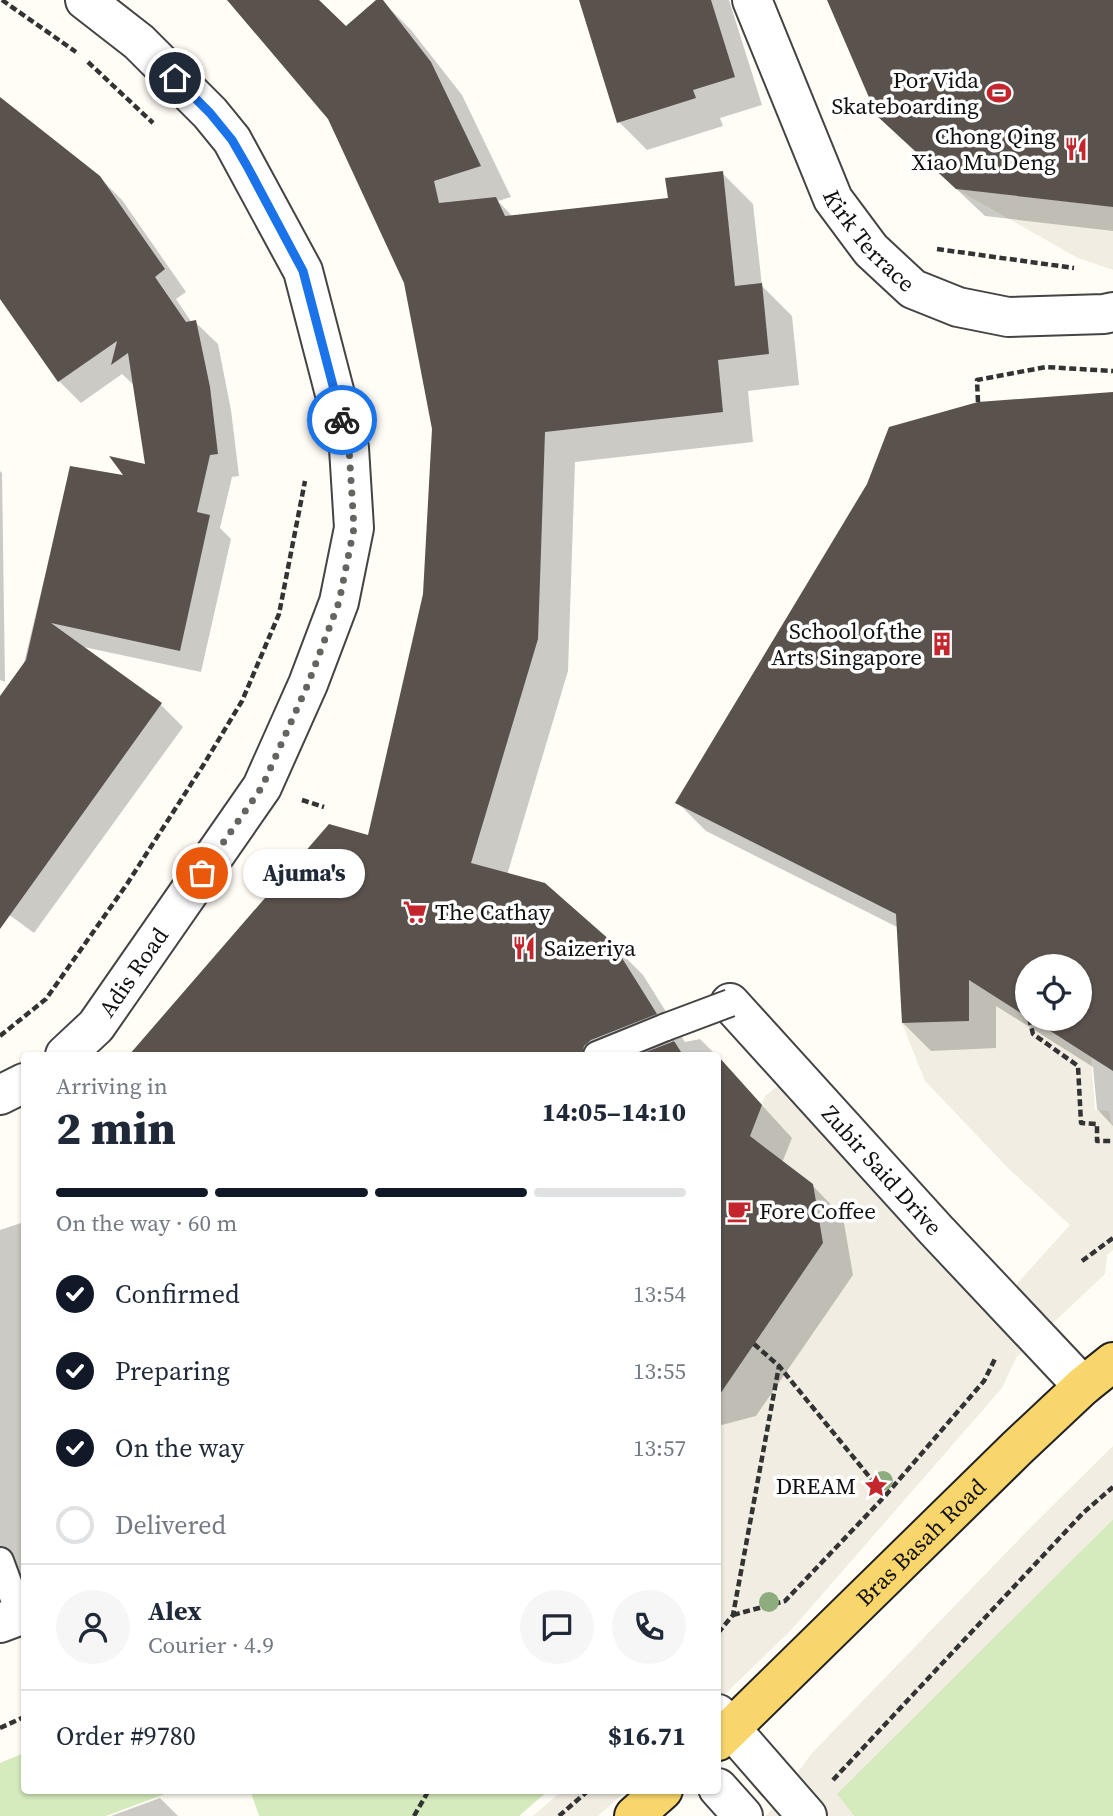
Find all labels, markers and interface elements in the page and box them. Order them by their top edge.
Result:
pin [145,48,205,108]
icon: home [156,59,194,97]
place label: Por Vida Skateboarding [831,64,979,122]
sports icon: Por Vida Skateboarding [985,79,1013,107]
place label: Chong Qing Xiao Mu Deng [912,120,1056,178]
restaurant icon: Chong Qing Xiao Mu Deng [1062,135,1090,163]
street label: Kirk Terrace [815,185,922,299]
courier [307,385,377,455]
icon: bike [323,401,361,439]
place label: School of the Arts Singapore [771,615,922,673]
building icon: School of the Arts Singapore [928,630,956,658]
pin [172,843,232,903]
callout: Ajuma's [244,848,366,898]
icon: bag [183,854,221,892]
text: Ajuma's [262,857,346,889]
place label: The Cathay [435,896,551,928]
supermarket icon: The Cathay [401,898,429,926]
street label: Adis Road [91,921,176,1023]
place label: Saizeriya [544,932,636,964]
restaurant icon: Saizeriya [510,934,538,962]
map controls [1015,954,1092,1031]
button: locate [1015,954,1092,1031]
text: Arriving in [56,1070,168,1102]
text: 14:05–14:10 [542,1094,686,1130]
text: 2 min [56,1096,176,1159]
street label: Zubir Said Drive [814,1098,949,1242]
place label: Fore Coffee [759,1195,876,1227]
cafe icon: Fore Coffee [725,1197,753,1225]
text: On the way · 60 m [56,1207,237,1239]
icon: check [56,1275,94,1313]
text: Confirmed [115,1276,240,1312]
text: 13:54 [633,1278,686,1310]
icon: check [56,1352,94,1390]
text: Preparing [115,1353,230,1389]
text: 13:55 [633,1355,686,1387]
icon: check [56,1429,94,1467]
text: On the way [115,1430,244,1466]
text: 13:57 [633,1432,686,1464]
place label: DREAM [776,1470,856,1502]
street label: Bras Basah Road [849,1471,993,1613]
place icon: DREAM [862,1472,890,1500]
text: Delivered [115,1507,226,1543]
button: person [56,1590,130,1664]
button: chat [520,1590,594,1664]
button: phone [612,1590,686,1664]
text: Alex [148,1593,202,1629]
text: Courier · 4.9 [148,1629,274,1661]
text: Order #9780 [56,1718,196,1754]
text: $16.71 [608,1718,686,1754]

